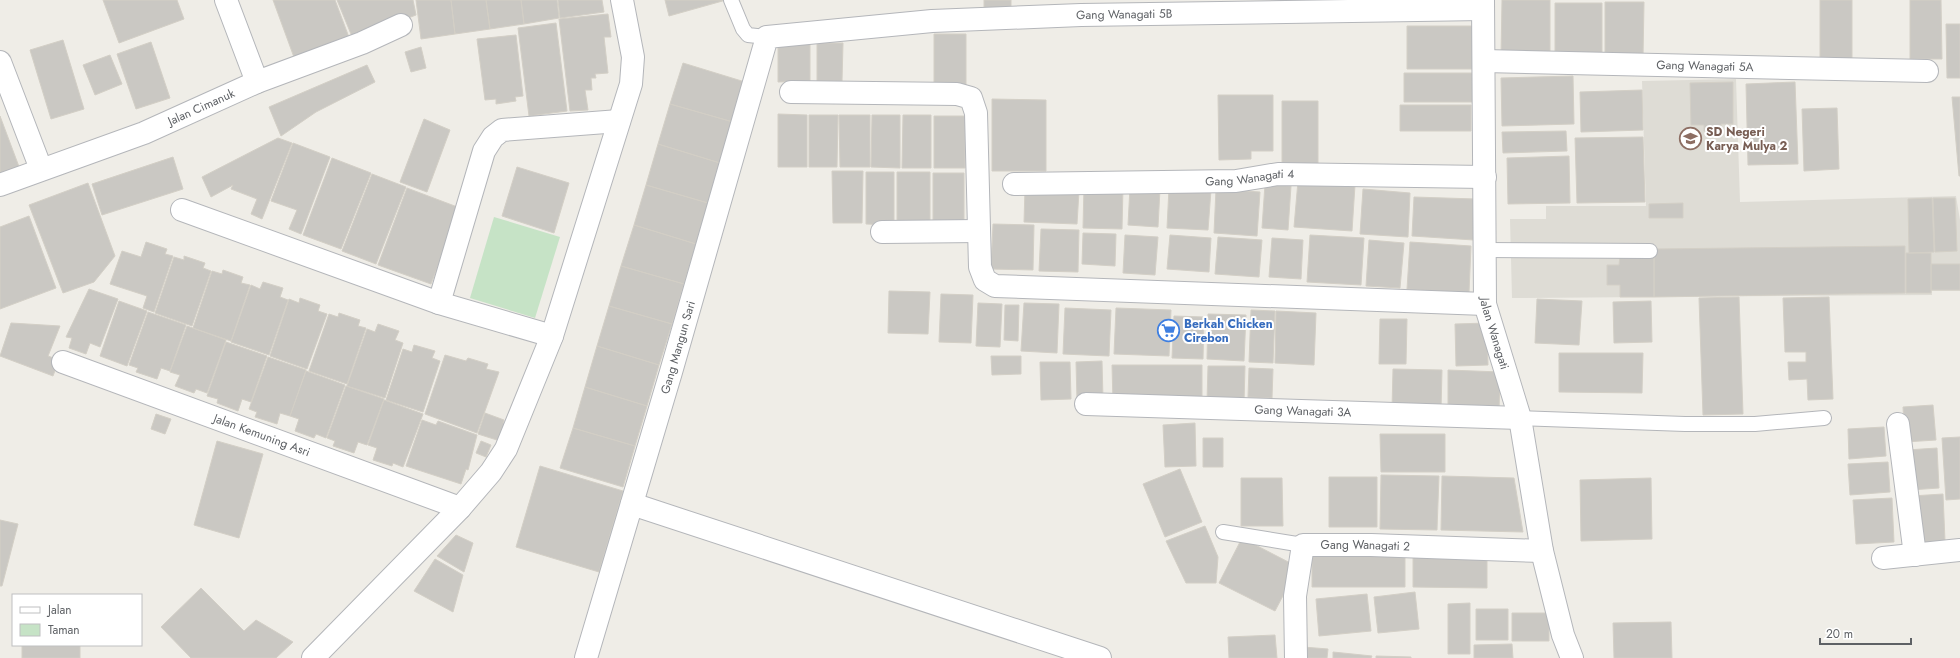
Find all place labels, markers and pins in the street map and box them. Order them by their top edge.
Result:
place label: SD Negeri Karya Mulya 2 [1706,123,1788,155]
school or university icon: SD Negeri Karya Mulya 2 [1678,126,1704,152]
place label: Berkah Chicken Cirebon [1184,315,1273,347]
supermarket icon: Berkah Chicken Cirebon [1156,318,1182,344]

